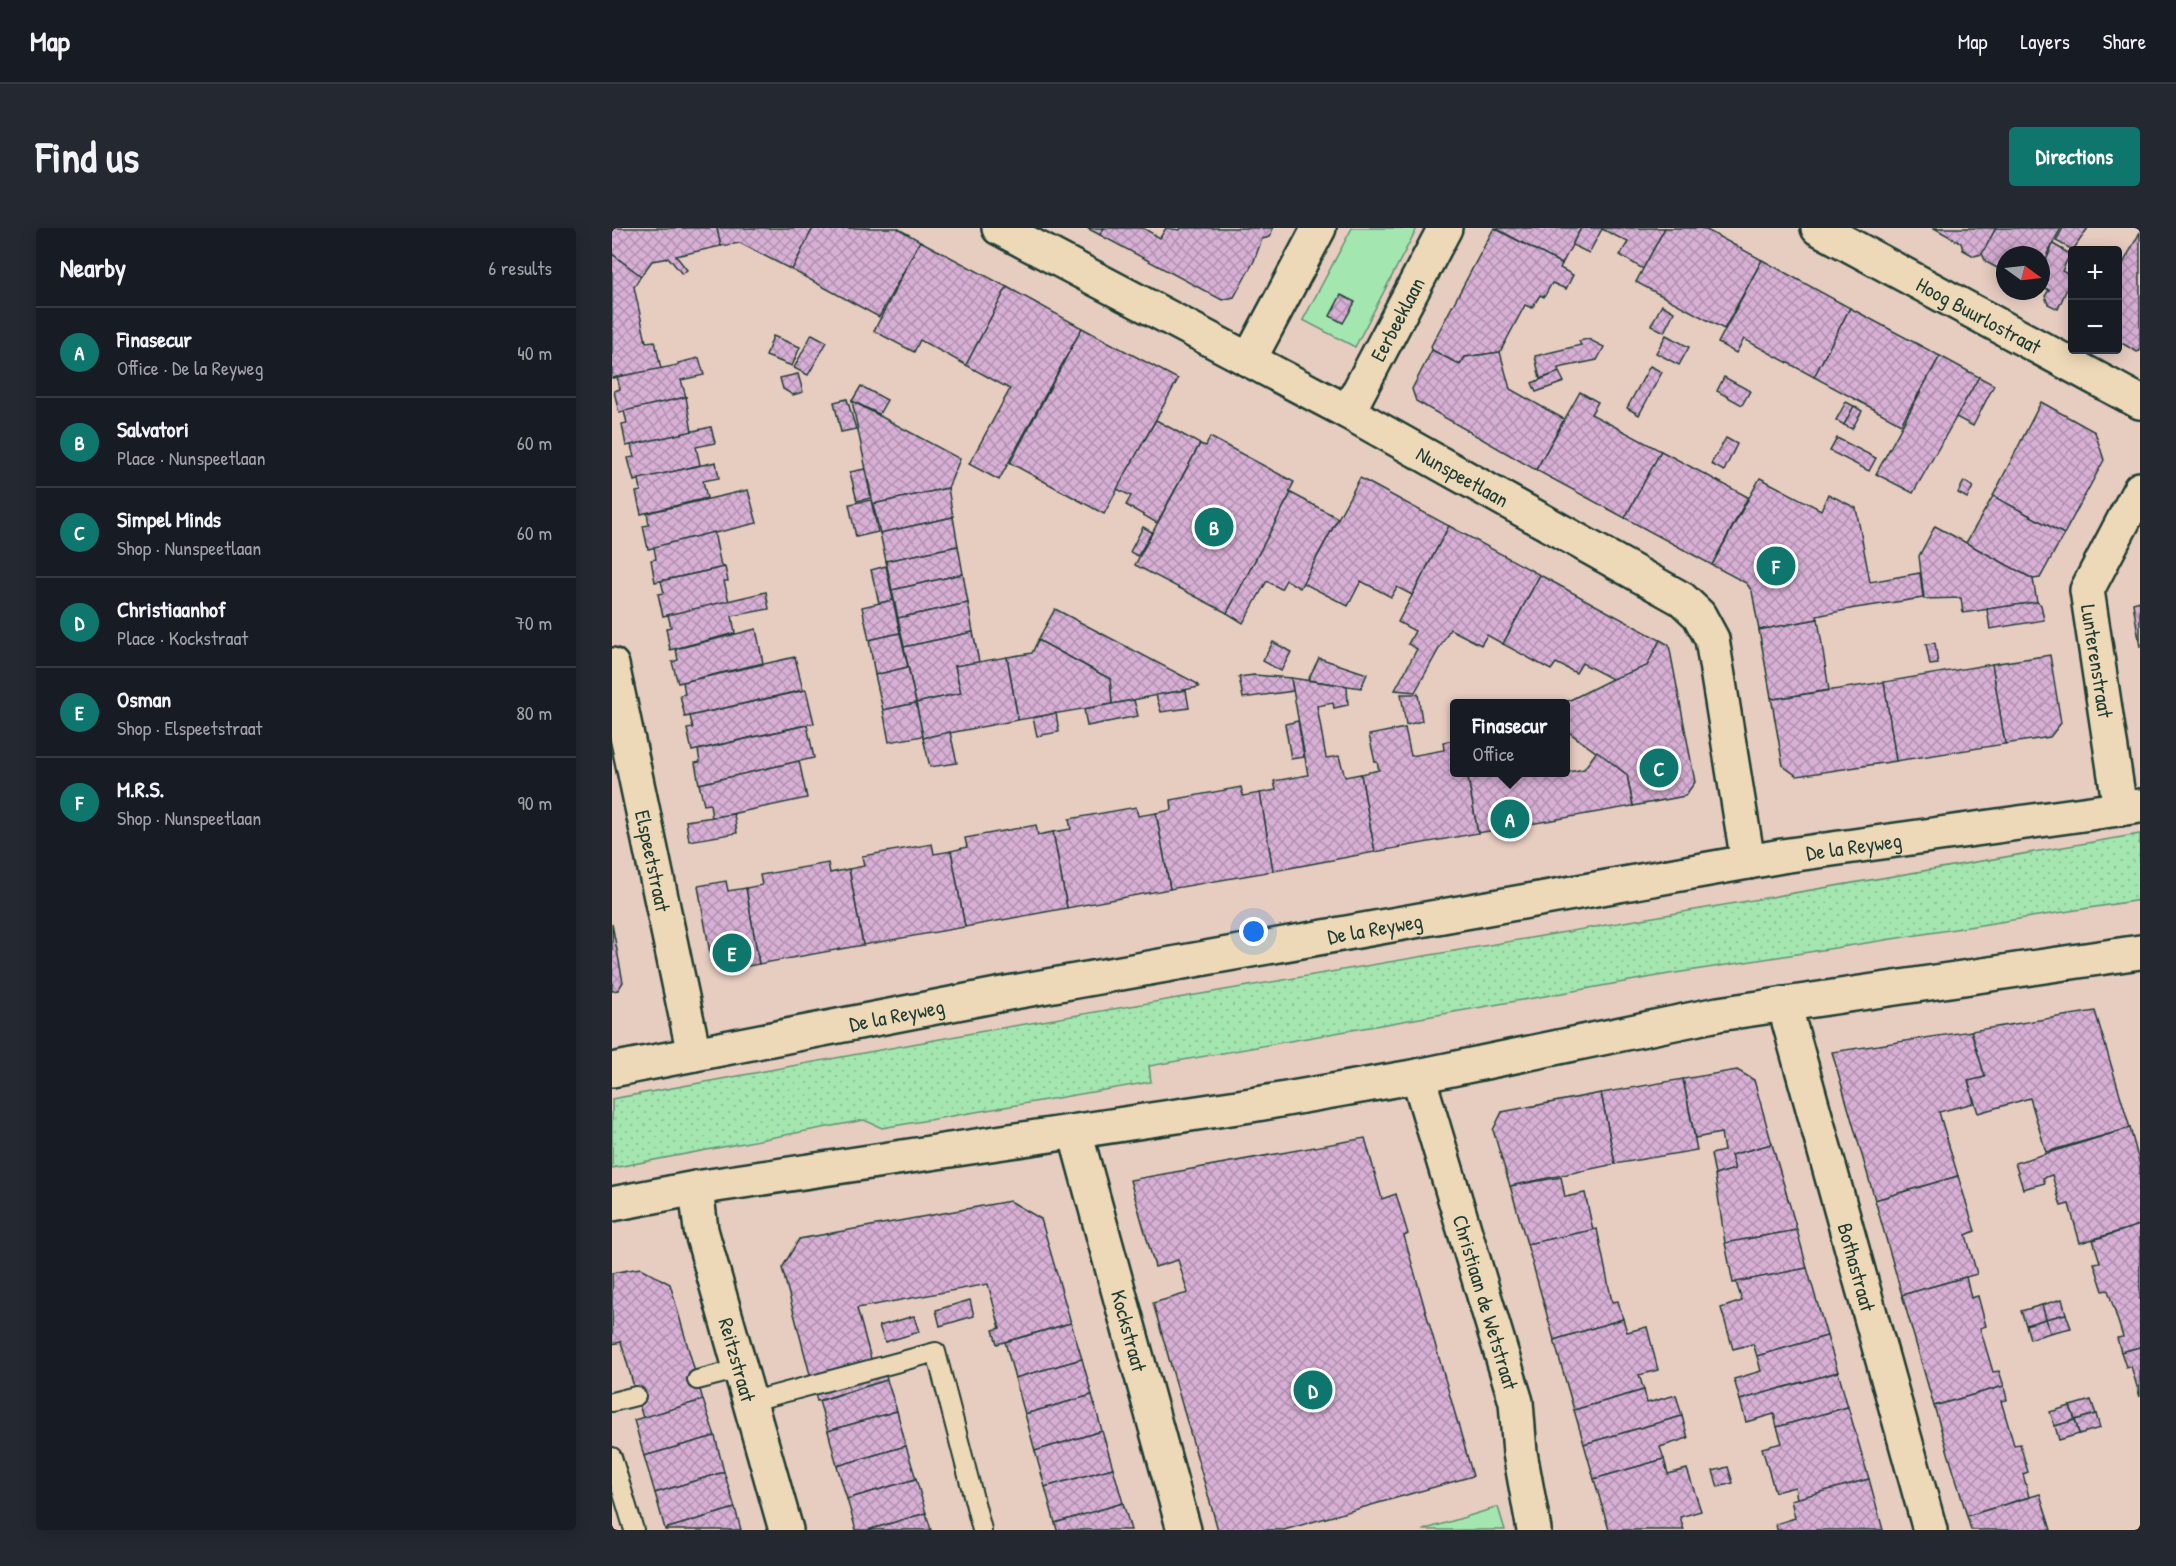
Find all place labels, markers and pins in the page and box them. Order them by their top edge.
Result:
pin: B [1194,504,1234,550]
pin: F [1756,544,1796,588]
pin: C [1640,746,1678,790]
pin: A [1490,796,1530,842]
pin: E [712,930,752,976]
pin: D [1294,1368,1332,1412]

